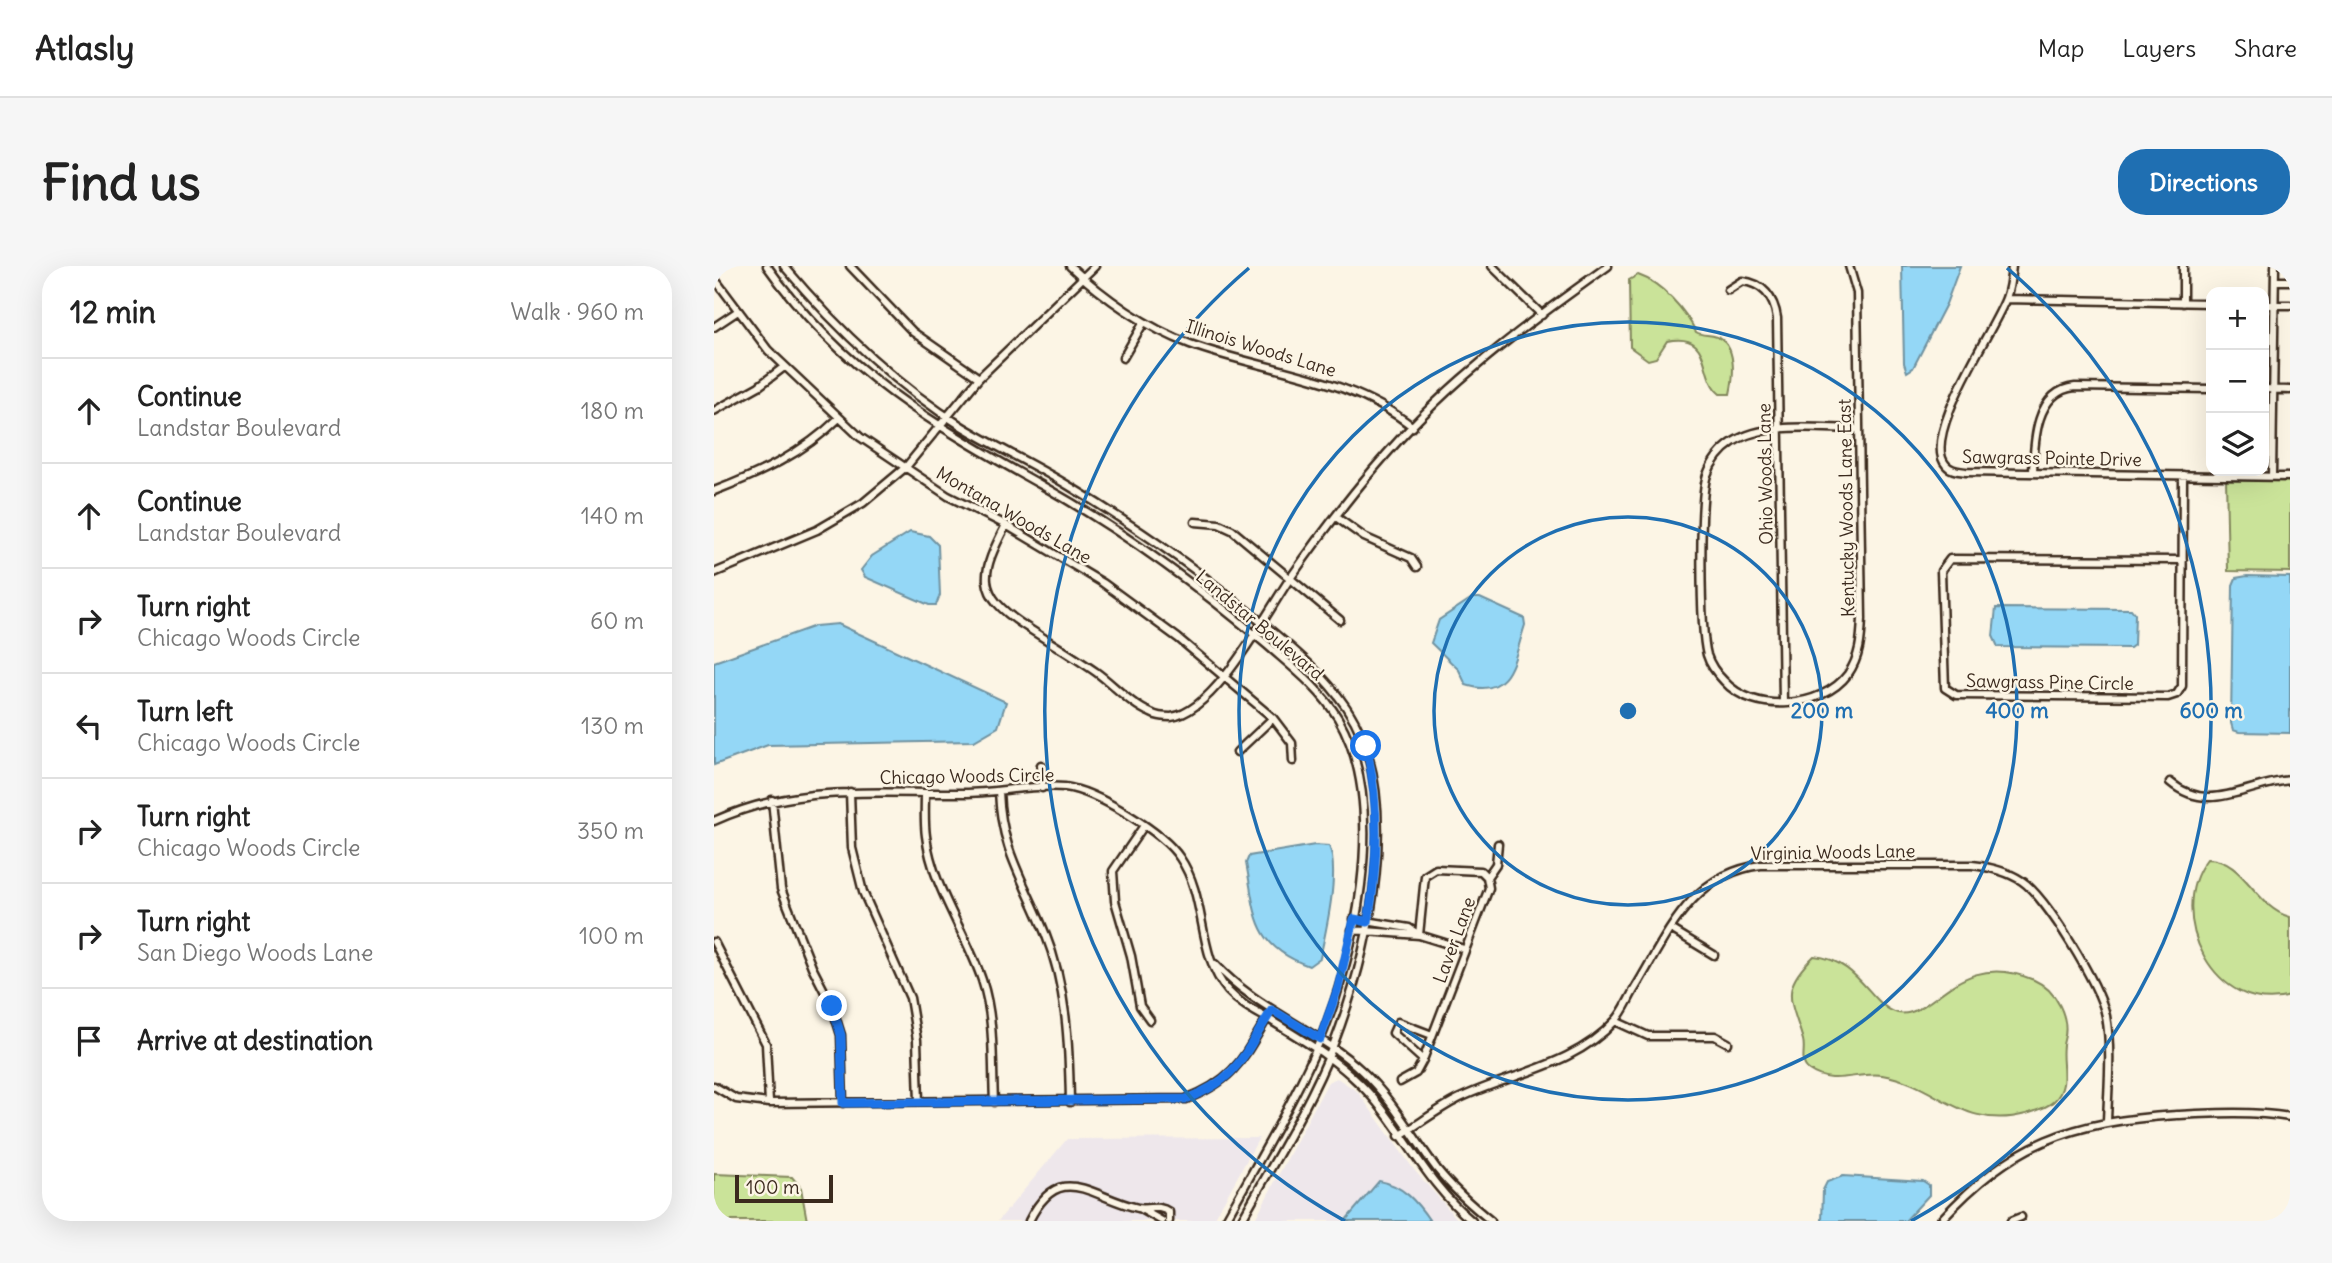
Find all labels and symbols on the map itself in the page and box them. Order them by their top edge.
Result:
street label: Illinois Woods Lane [1183,314,1339,382]
street label: Kentucky Woods Lane East [1833,399,1859,617]
street label: Ohio Woods Lane [1752,403,1778,545]
street label: Sawgrass Pointe Drive [1962,445,2142,471]
street label: Montana Woods Lane [932,461,1096,569]
street label: Landstar Boulevard [1191,565,1329,685]
street label: Sawgrass Pine Circle [1966,669,2134,695]
text: 200 m [1791,697,1854,724]
text: 400 m [1985,697,2049,724]
text: 600 m [2179,697,2243,724]
centre of rings [1616,699,1640,723]
route start [1350,730,1381,761]
street label: Chicago Woods Circle [879,763,1055,789]
street label: Virginia Woods Lane [1751,839,1915,865]
street label: Laver Lane [1428,894,1480,986]
route end [816,990,847,1021]
scale bar [735,1172,833,1204]

